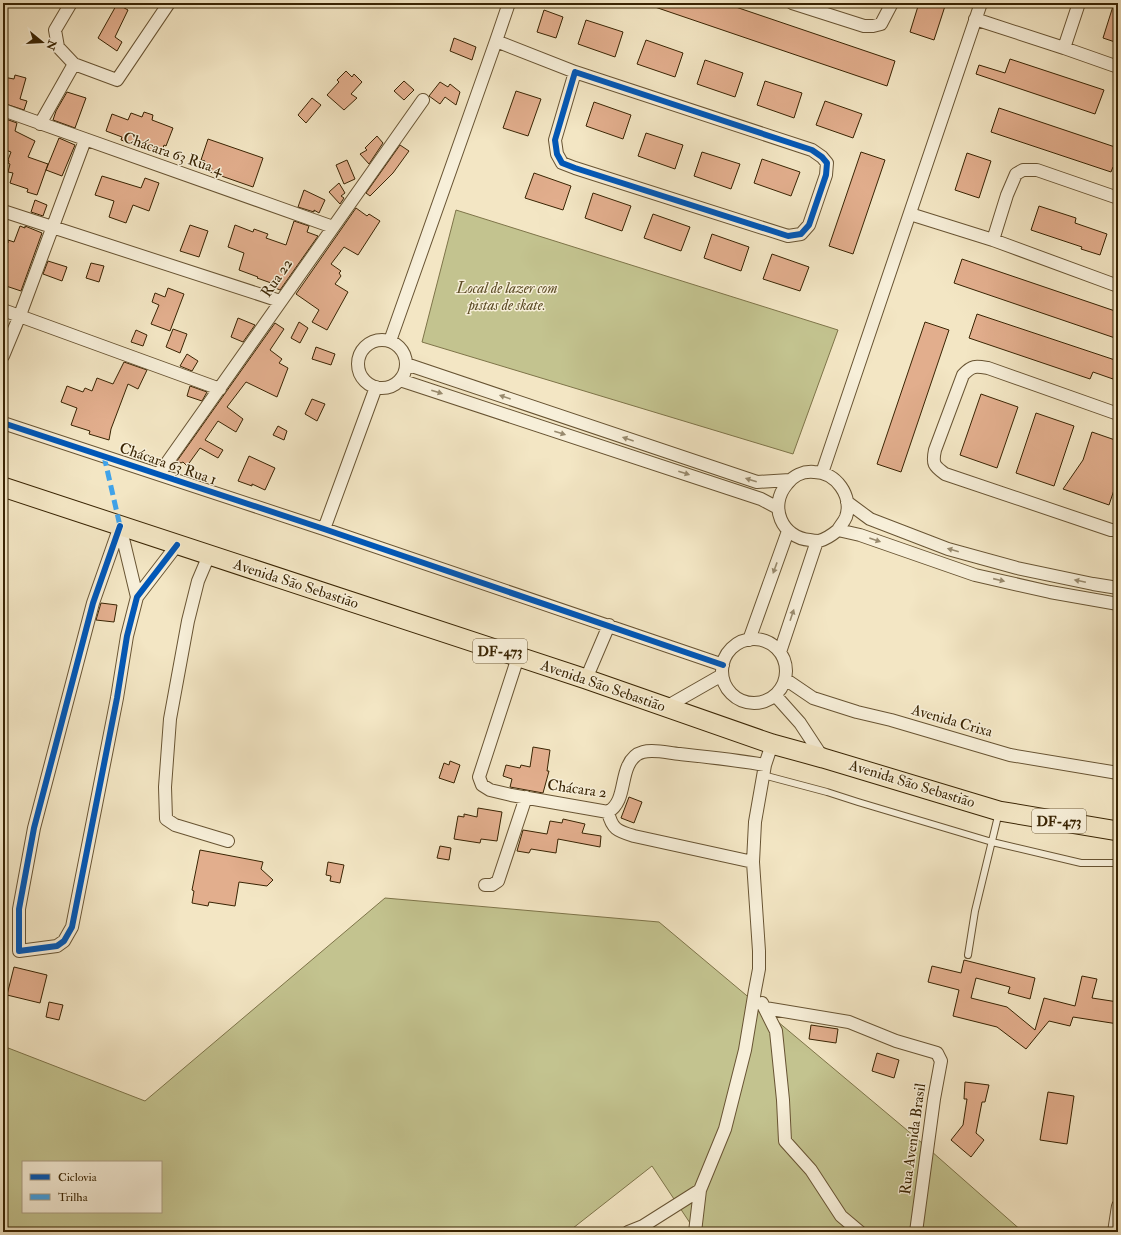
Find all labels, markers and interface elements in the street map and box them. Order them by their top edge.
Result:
north arrow [22,22,62,62]
text: N [43,37,59,53]
street label: Chácara 63 Rua 4 [121,128,226,180]
street label: Rua 22 [257,255,297,301]
park label: Local de lazer com pistas de skate. [456,279,557,315]
one-way arrow [431,389,443,395]
one-way arrow [499,394,511,400]
one-way arrow [554,430,566,436]
one-way arrow [622,435,634,441]
street label: Chácara 63 Rua 1 [117,438,219,490]
one-way arrow [678,470,690,476]
one-way arrow [745,477,757,483]
one-way arrow [870,538,882,544]
one-way arrow [947,547,959,553]
street label: Avenida São Sebastião [230,554,361,613]
one-way arrow [771,563,777,575]
one-way arrow [993,578,1005,584]
one-way arrow [1073,578,1086,584]
one-way arrow [789,609,795,621]
road number: DF-473 [473,639,527,663]
street label: Avenida São Sebastião [537,655,668,716]
street label: Avenida Crixa [908,700,995,742]
street label: Avenida São Sebastião [846,756,977,812]
street label: Chácara 2 [546,775,608,803]
road number: DF-473 [1032,809,1086,833]
street label: Rua Avenida Brasil [896,1082,930,1196]
legend [22,1161,162,1213]
text: Ciclovia [58,1170,98,1185]
text: Trilha [58,1190,89,1205]

